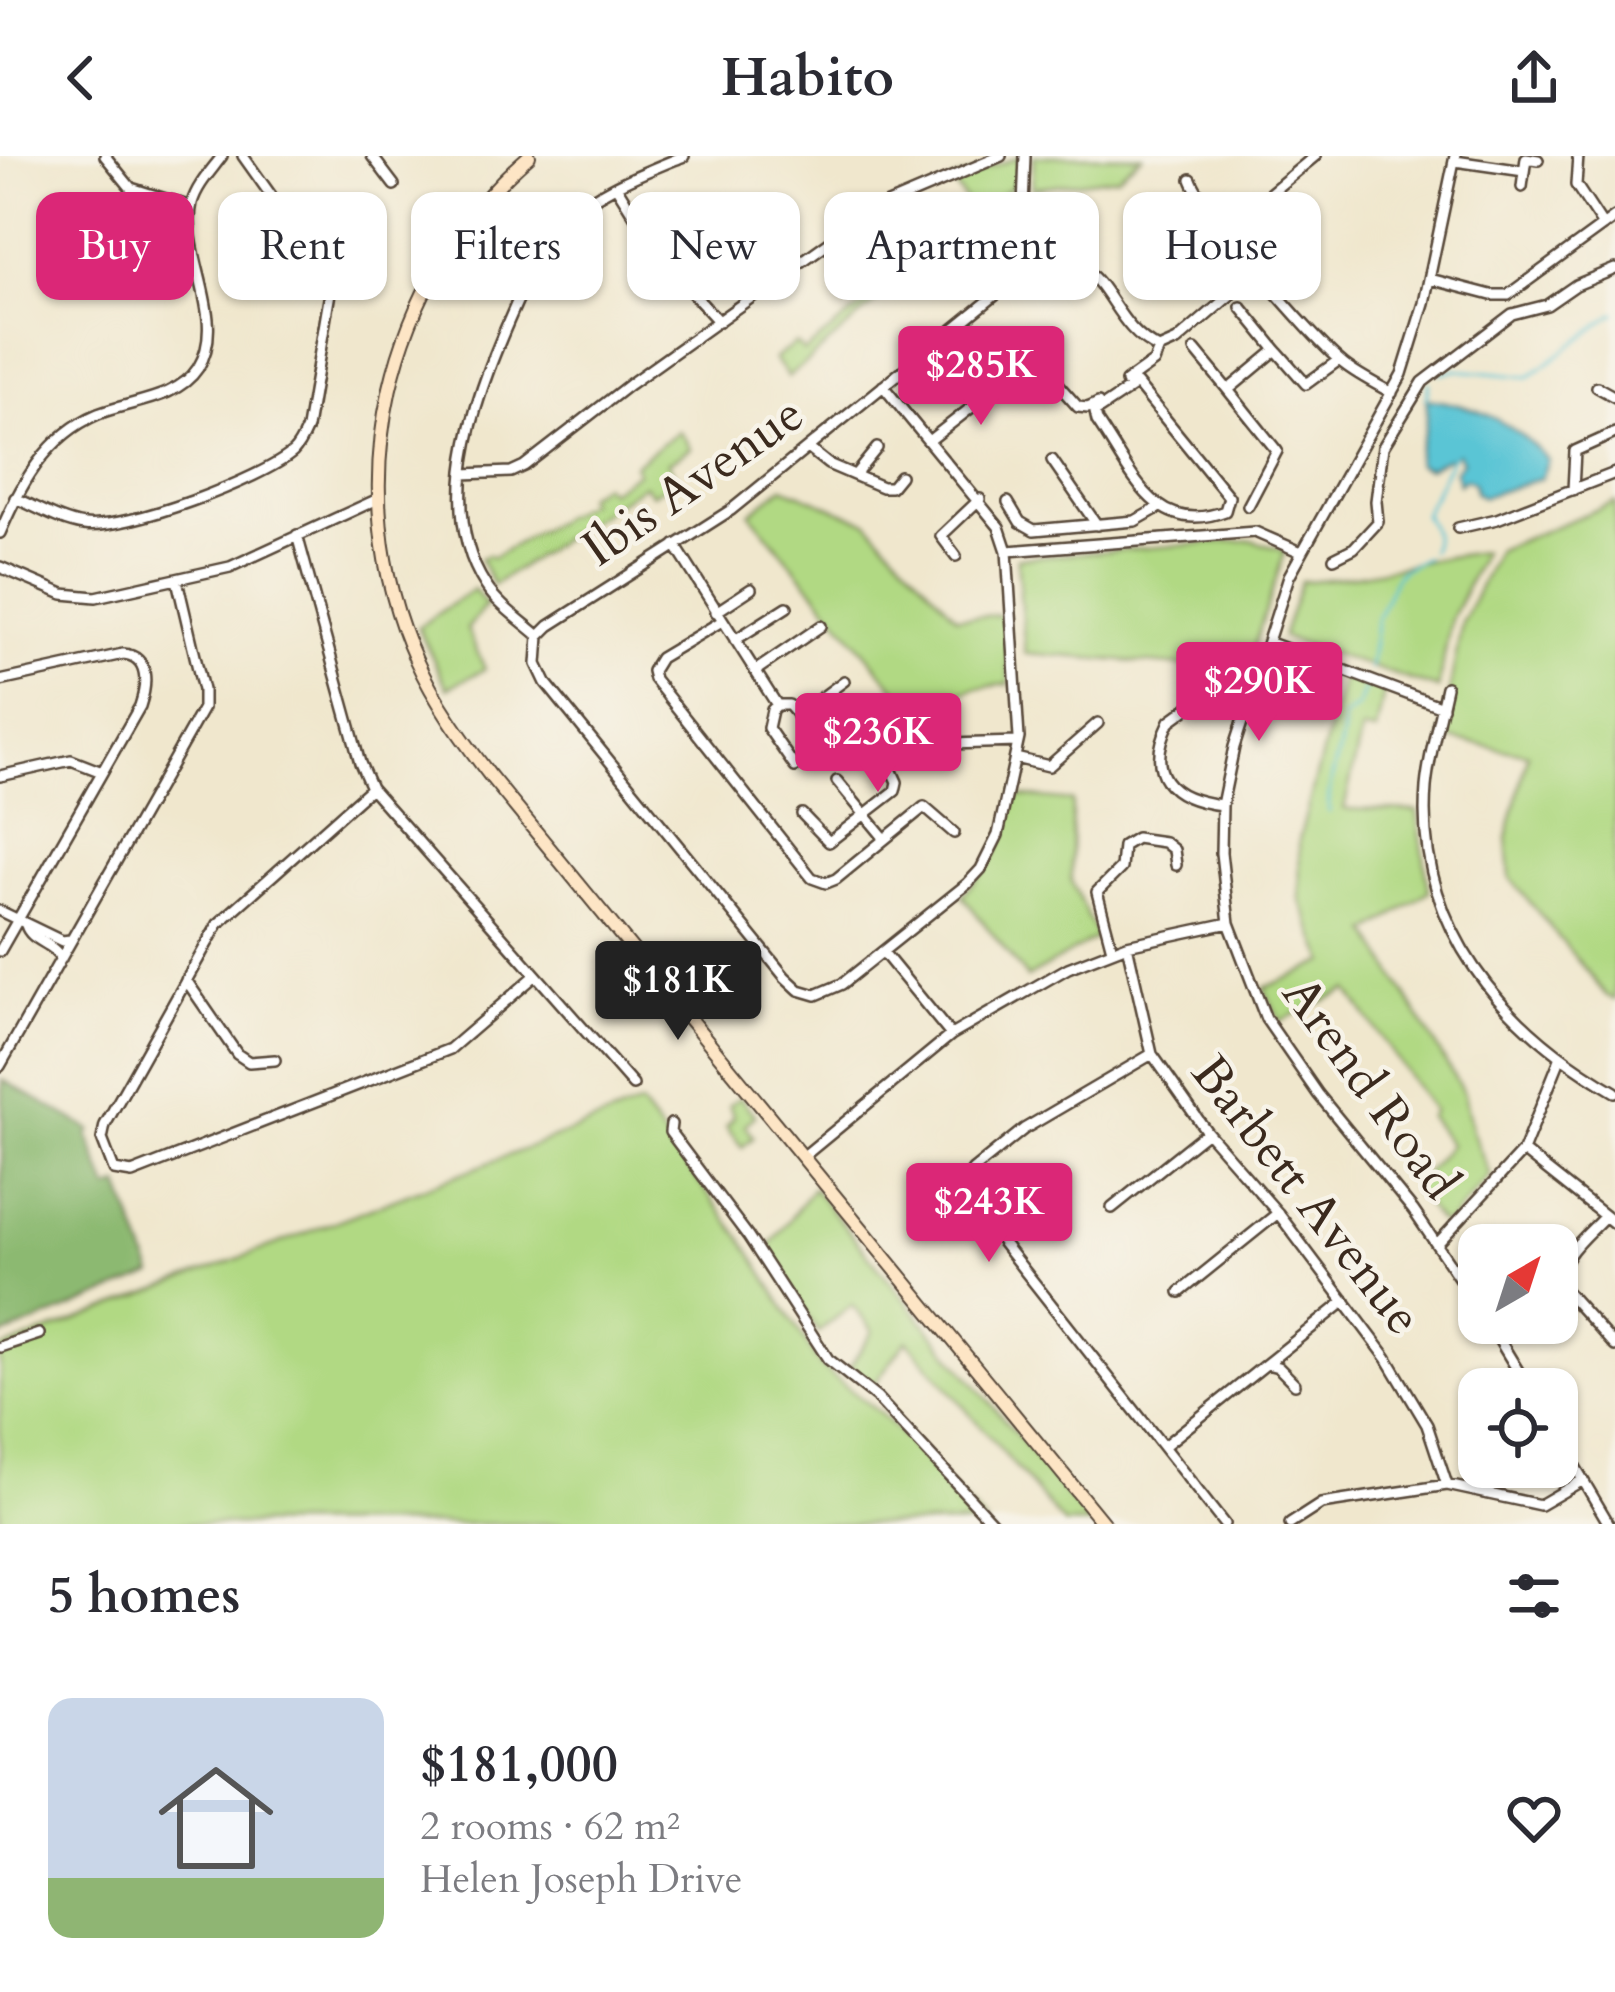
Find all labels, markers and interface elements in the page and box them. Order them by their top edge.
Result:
text: Habito [721,42,894,115]
icon: back [48,45,114,111]
icon: share [1501,45,1567,111]
chip: Buy [36,192,194,300]
chip: Rent [218,192,387,300]
chip: Filters [411,192,603,300]
chip: New [627,192,800,300]
chip: Apartment [824,192,1099,300]
chip: House [1123,192,1321,300]
pin: $285K [897,326,1065,428]
text: $285K [925,338,1037,391]
street label: Ibis Avenue [569,380,818,584]
pin: $290K [1175,642,1343,744]
text: $290K [1203,654,1315,707]
pin: $236K [794,693,962,795]
text: $236K [822,705,934,758]
pin: $181K [594,941,762,1043]
text: $181K [622,953,734,1006]
street label: Arend Road [1266,962,1475,1214]
street label: Barbett Avenue [1175,1041,1438,1350]
pin: $243K [905,1163,1073,1265]
text: $243K [933,1175,1045,1228]
north arrow [1458,1224,1578,1344]
map controls [1458,1224,1578,1488]
button: locate [1458,1368,1578,1488]
text: 5 homes [48,1561,240,1631]
icon: filters [1501,1563,1567,1629]
text: $181,000 [420,1730,618,1800]
icon: home [144,1746,288,1890]
icon: heart [1501,1785,1567,1851]
text: 2 rooms · 62 m² [420,1800,680,1853]
text: Helen Joseph Drive [420,1853,743,1906]

